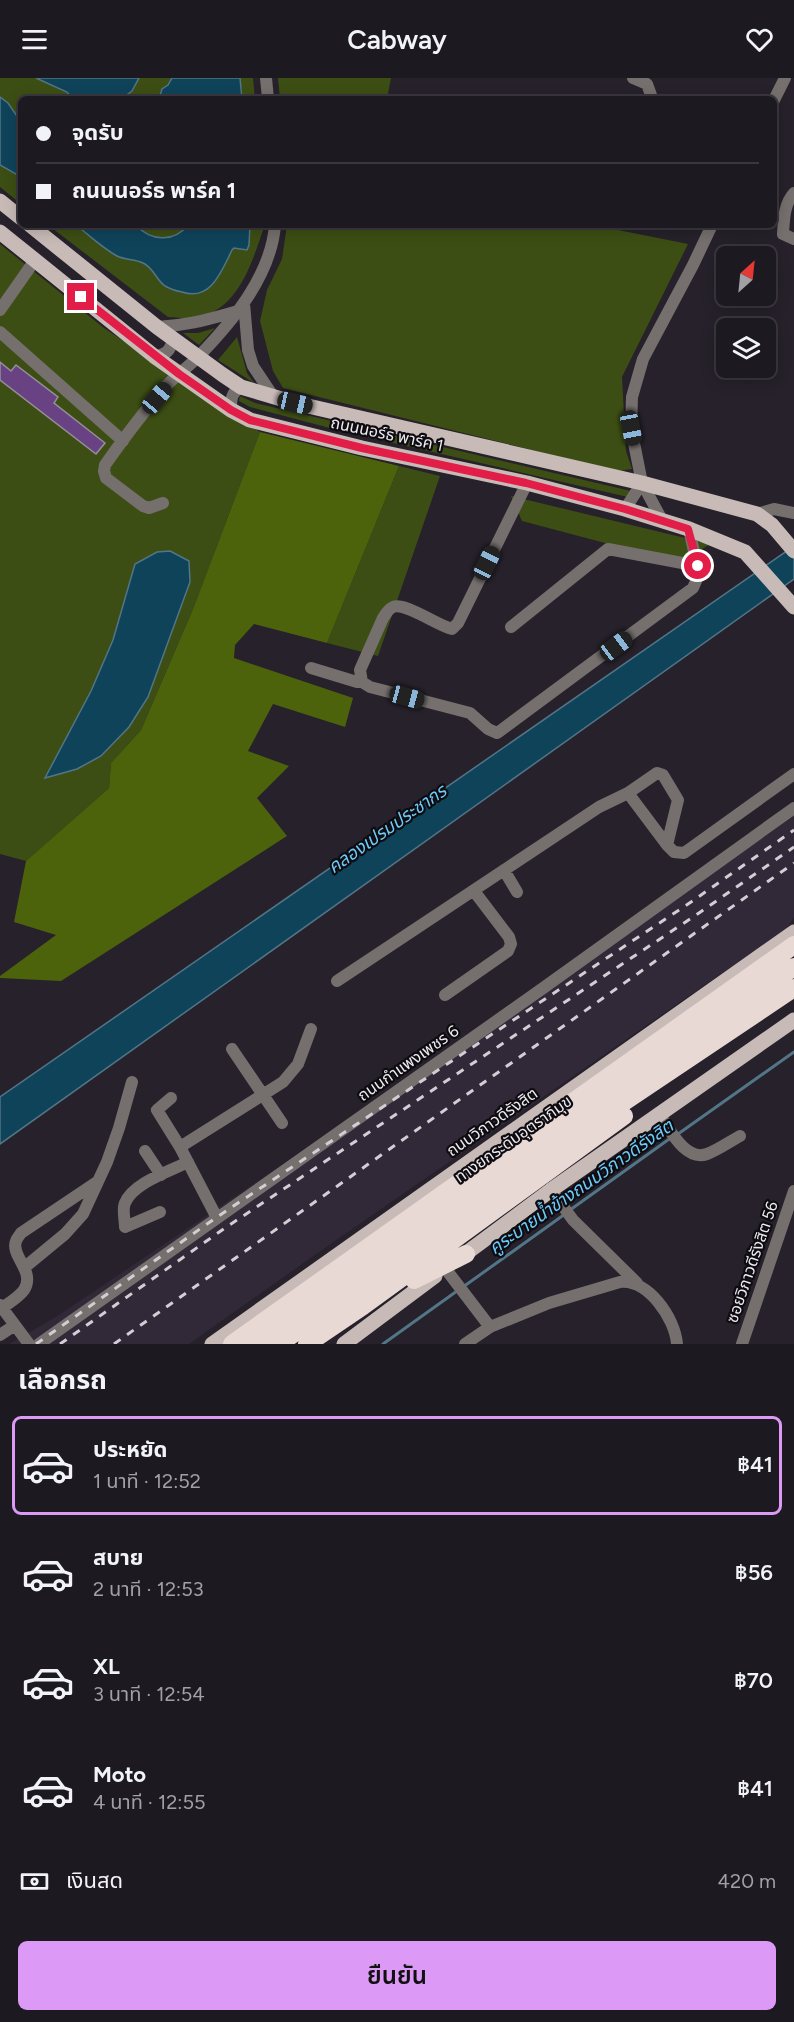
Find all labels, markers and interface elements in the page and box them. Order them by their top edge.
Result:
icon: menu [18,23,51,56]
text: Cabway [347,23,447,56]
icon: heart [743,23,776,56]
text: จุดรับ [72,119,124,146]
text: ถนนนอร์ธ พาร์ค 1 [72,177,236,204]
north arrow [716,246,776,306]
map controls [716,246,776,378]
route end [67,283,94,310]
button: layers [716,318,776,378]
car [139,378,175,418]
car [275,390,315,416]
car [619,409,643,447]
street label: ถนนนอร์ธ พาร์ค 1 [329,413,445,455]
car [471,543,503,583]
route start [684,552,711,579]
car [596,628,636,664]
car [387,684,427,710]
water label: คลองเปรมประชากร [323,779,452,878]
street label: ถนนกำแพงเพชร 6 [354,1021,462,1105]
street label: ถนนวิภาวดีรังสิต [443,1084,541,1160]
street label: ทางยกระดับอุตราภิมุข [451,1091,575,1187]
water label: คูระบายน้ำข้างถนนวิภาวดีรังสิต [483,1112,679,1259]
street label: ซอยวิภาวดีรังสิต 56 [722,1199,782,1325]
text: เลือกรถ [18,1363,107,1396]
text: ประหยัด [93,1436,168,1463]
icon: car [21,1439,75,1493]
text: ฿41 [737,1451,773,1478]
text: 1 นาที · 12:52 [93,1469,201,1493]
text: สบาย [93,1544,143,1571]
icon: car [21,1547,75,1601]
text: ฿56 [735,1559,773,1586]
text: 2 นาที · 12:53 [93,1577,204,1601]
text: XL [93,1653,120,1680]
icon: car [21,1655,75,1709]
text: ฿70 [734,1667,773,1694]
text: 3 นาที · 12:54 [93,1682,205,1706]
text: Moto [93,1761,146,1788]
icon: car [21,1763,75,1817]
text: ฿41 [737,1775,773,1802]
text: 4 นาที · 12:55 [93,1790,205,1814]
icon: cash [18,1865,51,1898]
text: เงินสด [66,1867,123,1894]
text: 420 m [718,1869,776,1893]
button: ยืนยัน [18,1941,776,2010]

